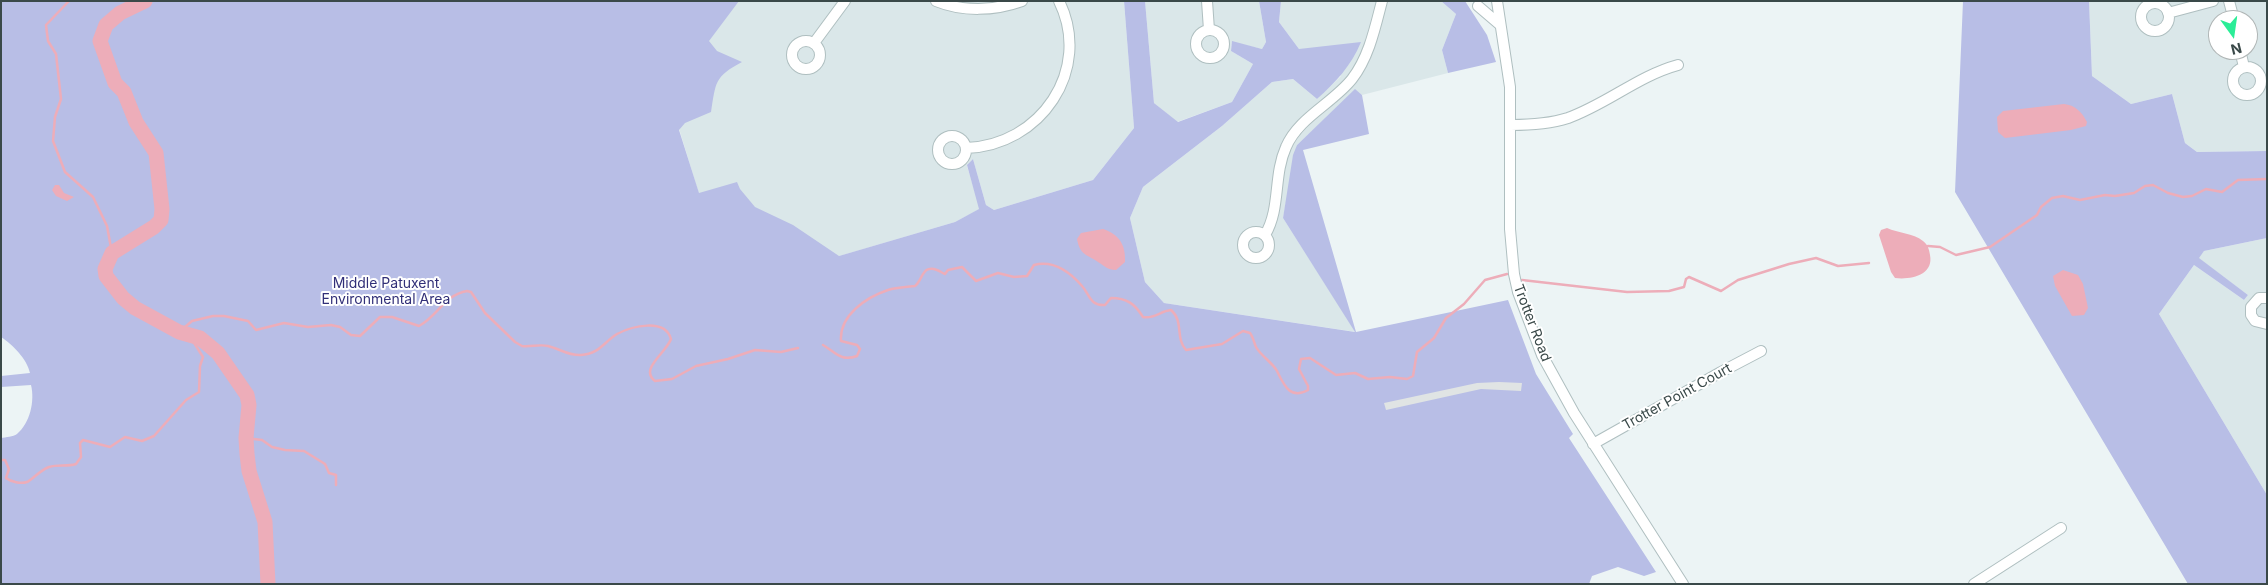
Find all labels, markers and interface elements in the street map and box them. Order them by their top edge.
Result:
north arrow [2208,10,2258,60]
text: N [2229,40,2244,59]
park label: Middle Patuxent Environmental Area [322,276,450,308]
street label: Trotter Road [1510,282,1554,364]
street label: Trotter Point Court [1620,360,1734,434]

